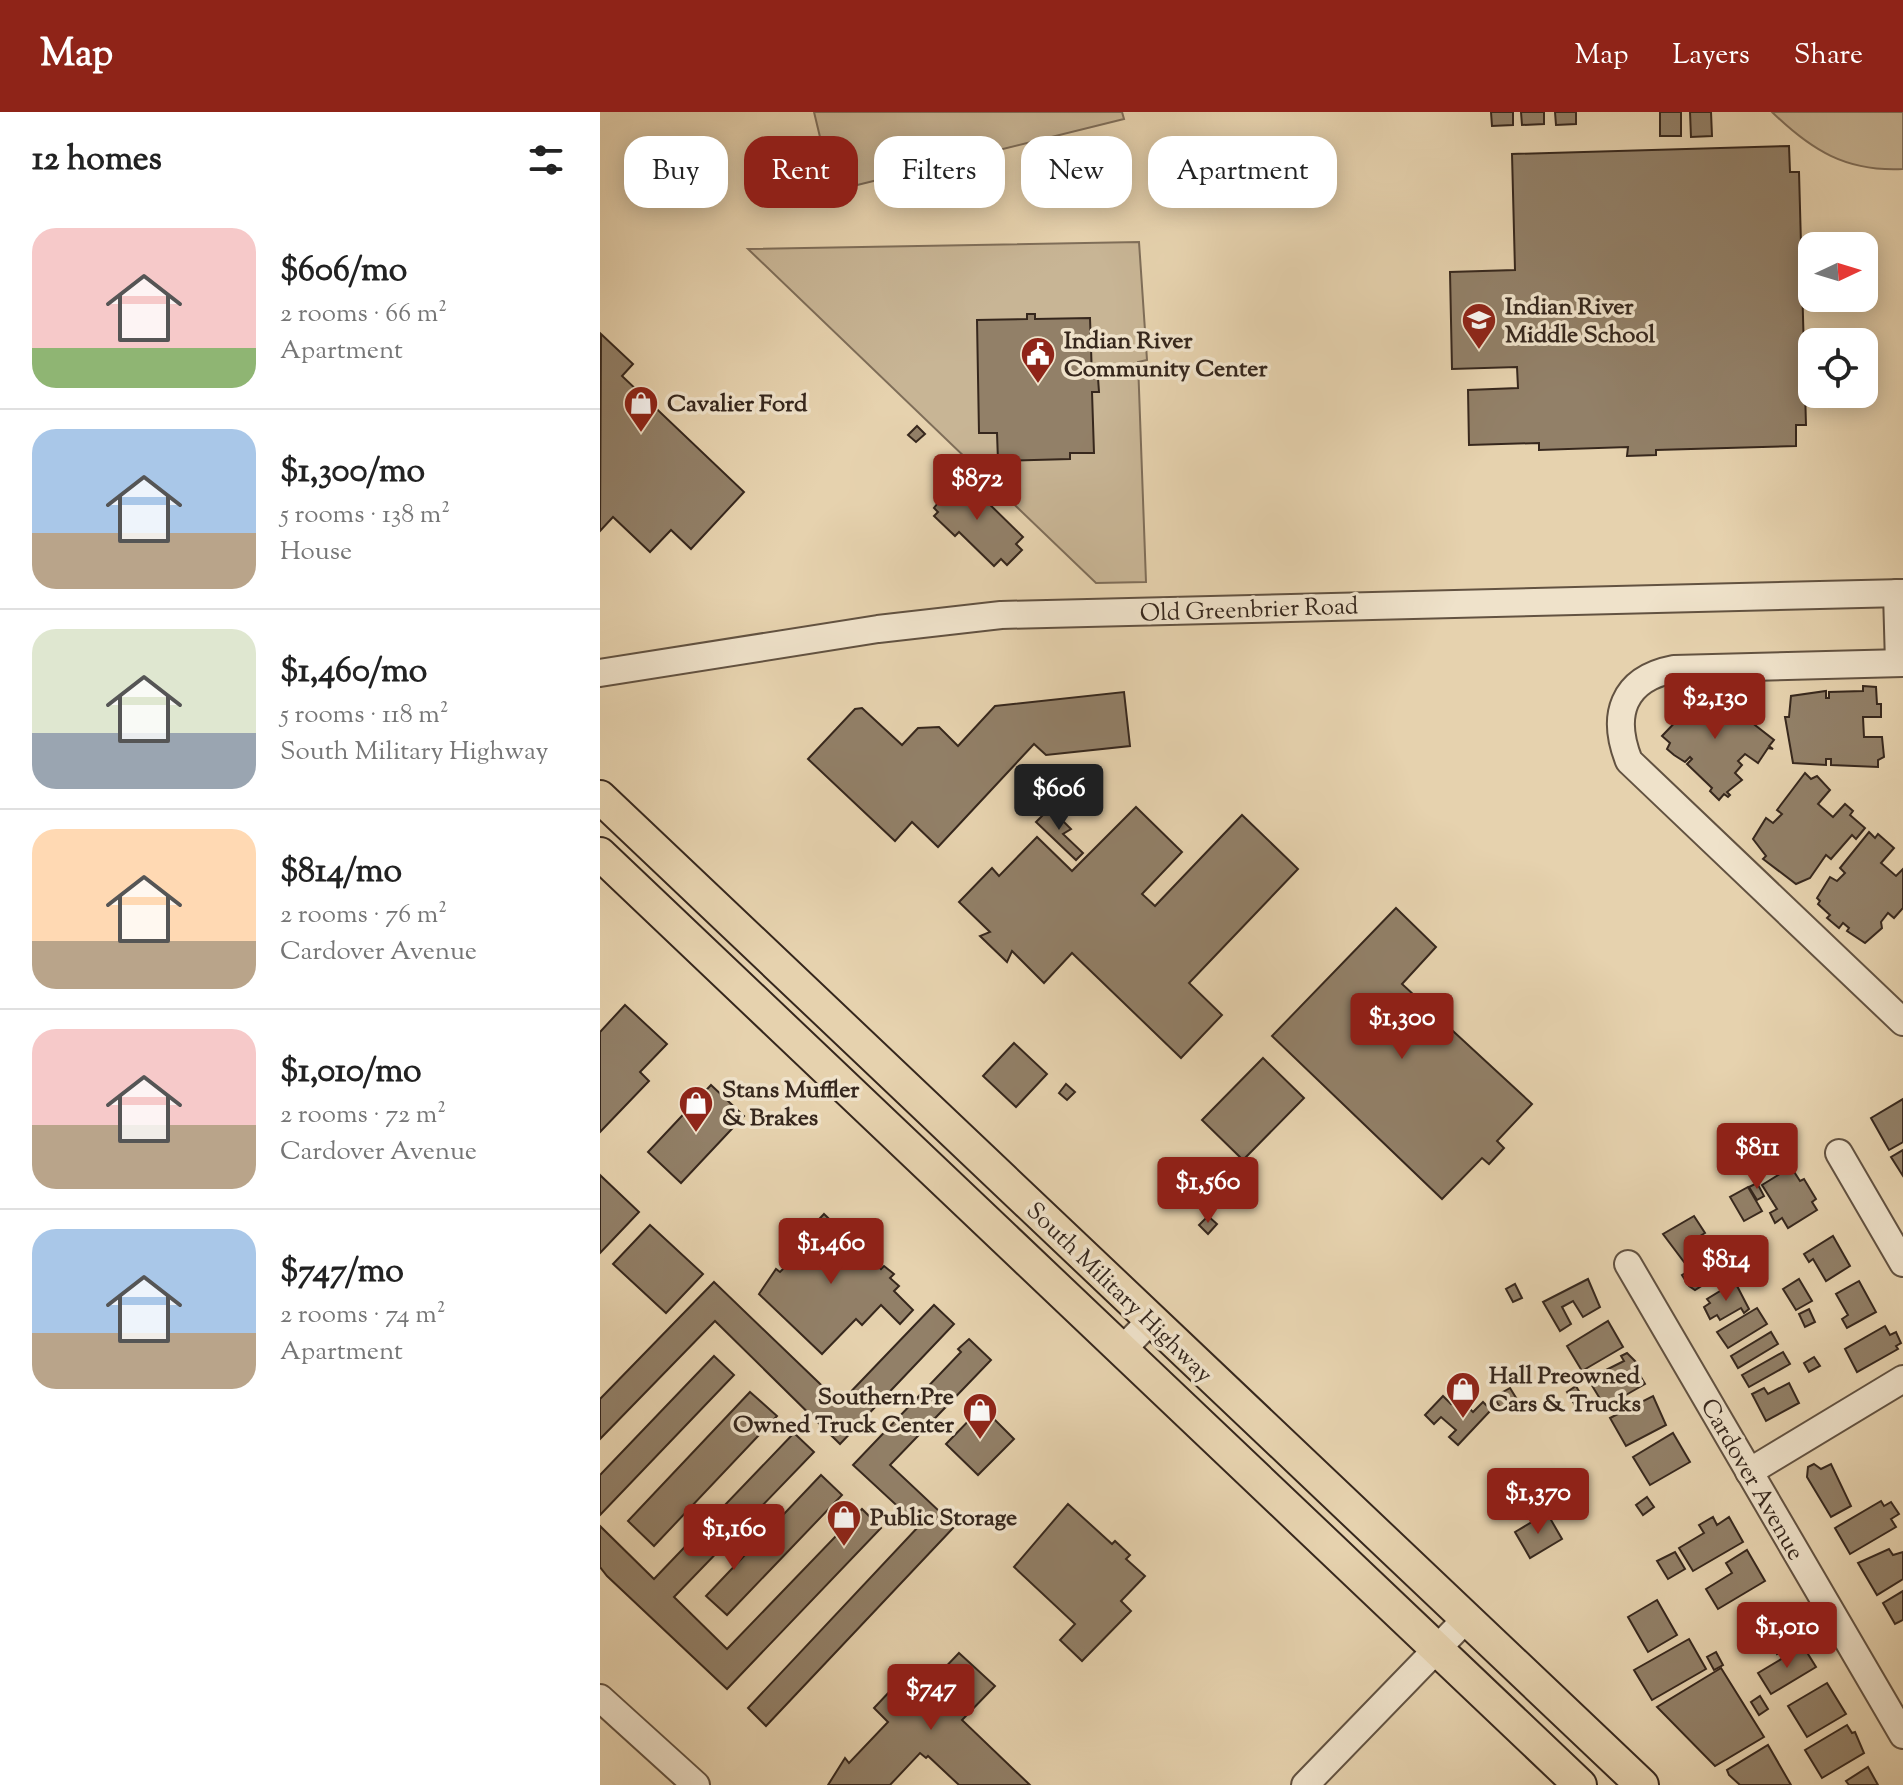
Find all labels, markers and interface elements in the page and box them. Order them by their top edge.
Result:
text: Map [40,29,113,83]
text: Map [1575,36,1628,76]
text: Layers [1672,36,1750,76]
text: Share [1794,36,1863,76]
text: 12 homes [32,136,162,185]
chip: Buy [624,136,728,208]
chip: Rent [744,136,858,208]
chip: Filters [874,136,1005,208]
chip: New [1021,136,1132,208]
chip: Apartment [1148,136,1337,208]
icon: filters [524,138,568,182]
north arrow [1798,232,1878,312]
map controls [1798,232,1878,408]
text: $606/mo [280,247,407,296]
icon: home [96,260,192,356]
place label: Indian River Middle School [1505,291,1655,353]
text: 2 rooms · 66 m² [280,296,447,333]
school or university icon: Indian River Middle School [1460,301,1498,351]
place label: Indian River Community Center [1064,325,1268,387]
button: locate [1798,328,1878,408]
text: Apartment [280,333,403,370]
public building icon: Indian River Community Center [1019,335,1057,385]
shop icon: Cavalier Ford [622,384,660,434]
place label: Cavalier Ford [667,388,808,422]
text: $1,300/mo [280,448,425,497]
pin: $872 [930,454,1024,522]
icon: home [96,461,192,557]
text: $872 [951,461,1003,498]
text: 5 rooms · 138 m² [280,497,450,534]
text: House [280,534,352,571]
street label: Old Greenbrier Road [1139,590,1359,632]
text: $1,460/mo [280,648,427,697]
icon: home [96,661,192,757]
pin: $2,130 [1650,673,1780,741]
text: $2,130 [1682,680,1748,717]
text: 5 rooms · 118 m² [280,697,448,734]
text: South Military Highway [280,734,548,771]
pin: $606 [1012,764,1106,832]
text: $606 [1032,771,1086,808]
text: $814/mo [280,848,402,897]
icon: home [96,861,192,957]
text: 2 rooms · 76 m² [280,897,447,934]
text: Cardover Avenue [280,934,477,971]
pin: $1,300 [1337,993,1467,1061]
text: $1,300 [1369,1000,1435,1037]
text: $1,010/mo [280,1048,422,1097]
icon: home [96,1061,192,1157]
place label: Stans Muffler & Brakes [722,1074,860,1136]
shop icon: Stans Muffler & Brakes [677,1084,715,1134]
text: 2 rooms · 72 m² [280,1097,446,1134]
pin: $811 [1710,1123,1804,1191]
text: $811 [1735,1130,1779,1167]
text: Cardover Avenue [280,1134,477,1171]
pin: $1,560 [1143,1157,1273,1225]
text: $1,560 [1175,1164,1241,1201]
street label: South Military Highway [1018,1195,1220,1392]
pin: $1,460 [766,1218,896,1286]
text: $1,460 [797,1225,865,1262]
pin: $814 [1679,1235,1773,1303]
text: $814 [1702,1242,1750,1279]
text: $747/mo [280,1248,404,1297]
icon: home [96,1261,192,1357]
text: 2 rooms · 74 m² [280,1297,445,1334]
text: Apartment [280,1334,403,1371]
place label: Hall Preowned Cars & Trucks [1489,1360,1641,1422]
shop icon: Hall Preowned Cars & Trucks [1444,1370,1482,1420]
place label: Southern Pre Owned Truck Center [733,1381,955,1443]
shop icon: Southern Pre Owned Truck Center [961,1391,999,1441]
street label: Cardover Avenue [1691,1393,1811,1567]
pin: $1,370 [1473,1468,1603,1536]
text: $1,370 [1505,1475,1571,1512]
shop icon: Public Storage [825,1498,863,1548]
place label: Public Storage [870,1502,1017,1536]
pin: $1,160 [669,1504,799,1572]
text: $1,160 [702,1511,766,1548]
pin: $1,010 [1722,1602,1852,1670]
text: $1,010 [1755,1609,1819,1646]
pin: $747 [884,1664,978,1732]
text: $747 [905,1671,957,1708]

